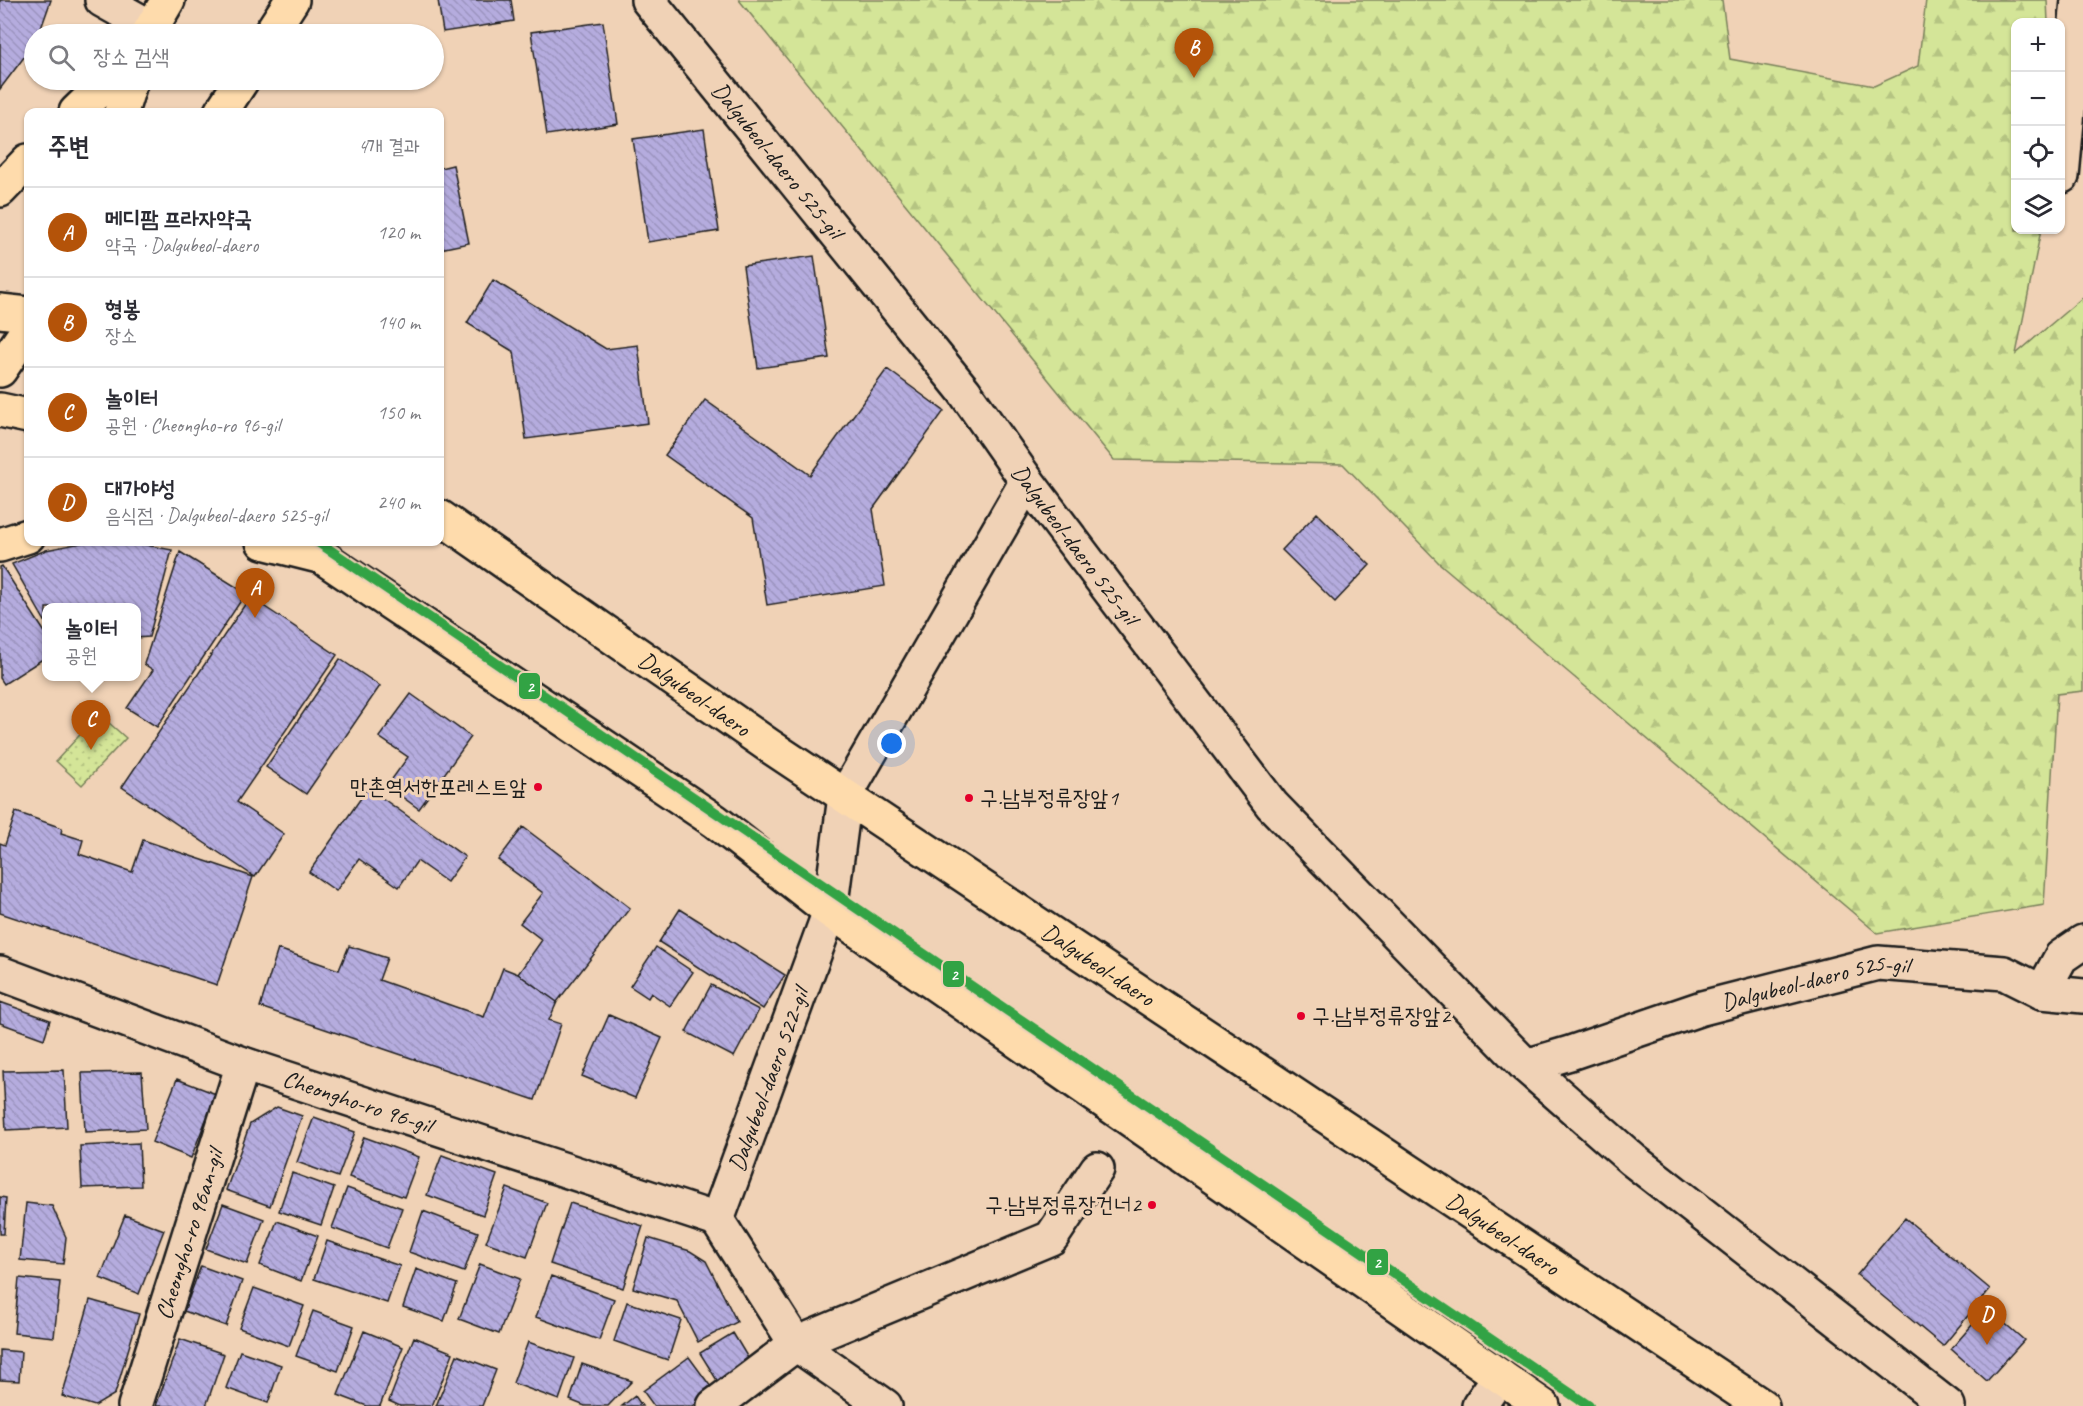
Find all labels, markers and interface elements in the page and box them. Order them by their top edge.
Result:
map controls [2011,18,2065,234]
button: + [2011,18,2065,72]
search box [24,24,444,90]
pin: B [1174,28,1214,78]
icon: search [45,41,78,74]
text: 장소 검색 [93,43,169,71]
button: − [2011,72,2065,126]
street label: Dalgubeol-daero 525-gil [705,76,852,248]
button: locate [2011,126,2065,180]
text: 주변 [48,130,90,163]
text: 4개 결과 [358,134,420,159]
button: layers [2011,180,2065,234]
text: 메디팜 프라자약국 [105,205,252,233]
text: A [62,220,73,245]
text: 120 m [377,220,420,245]
text: 약국 · Dalgubeol-daero [105,233,258,258]
text: 형봉 [105,295,140,323]
text: B [62,310,73,335]
text: 140 m [377,310,420,335]
text: 장소 [105,323,137,348]
text: 놀이터 [105,385,158,413]
text: C [63,400,72,425]
text: 150 m [377,400,420,425]
text: 공원 · Cheongho-ro 96-gil [105,413,280,438]
street label: Dalgubeol-daero 525-gil [1005,458,1147,633]
text: 대가야성 [105,475,176,503]
text: D [62,490,73,515]
text: 240 m [377,490,420,515]
text: 음식점 · Dalgubeol-daero 525-gil [105,503,327,528]
pin: A [236,568,274,618]
popup [42,603,141,681]
text: 놀이터 [65,615,118,643]
text: 공원 [65,643,97,668]
street label: Dalgubeol-daero [633,645,757,744]
line badge: 2 [518,672,541,700]
text: 2 [526,677,535,697]
pin: C [72,700,110,750]
your location [877,729,906,758]
place label: 만촌역서한포레스트앞 [350,773,527,801]
marker: 만촌역서한포레스트앞 [532,781,544,793]
place label: 구.남부정류장앞1 [980,784,1119,812]
marker: 구.남부정류장앞1 [963,792,975,804]
street label: Dalgubeol-daero [1036,916,1162,1014]
street label: Dalgubeol-daero 525-gil [1718,948,1914,1018]
line badge: 2 [942,960,965,988]
text: 2 [950,965,959,985]
street label: Dalgubeol-daero 522-gil [721,980,817,1175]
place label: 구.남부정류장앞2 [1312,1002,1452,1030]
marker: 구.남부정류장앞2 [1295,1010,1307,1022]
street label: Cheongho-ro 96-gil [279,1063,440,1141]
street label: Cheongho-ro 96an-gil [148,1142,231,1323]
street label: Dalgubeol-daero [1441,1185,1566,1283]
place label: 구.남부정류장건너2 [985,1191,1143,1219]
marker: 구.남부정류장건너2 [1146,1199,1158,1211]
line badge: 2 [1366,1248,1389,1276]
text: 2 [1373,1253,1382,1273]
pin: D [1968,1296,2006,1345]

